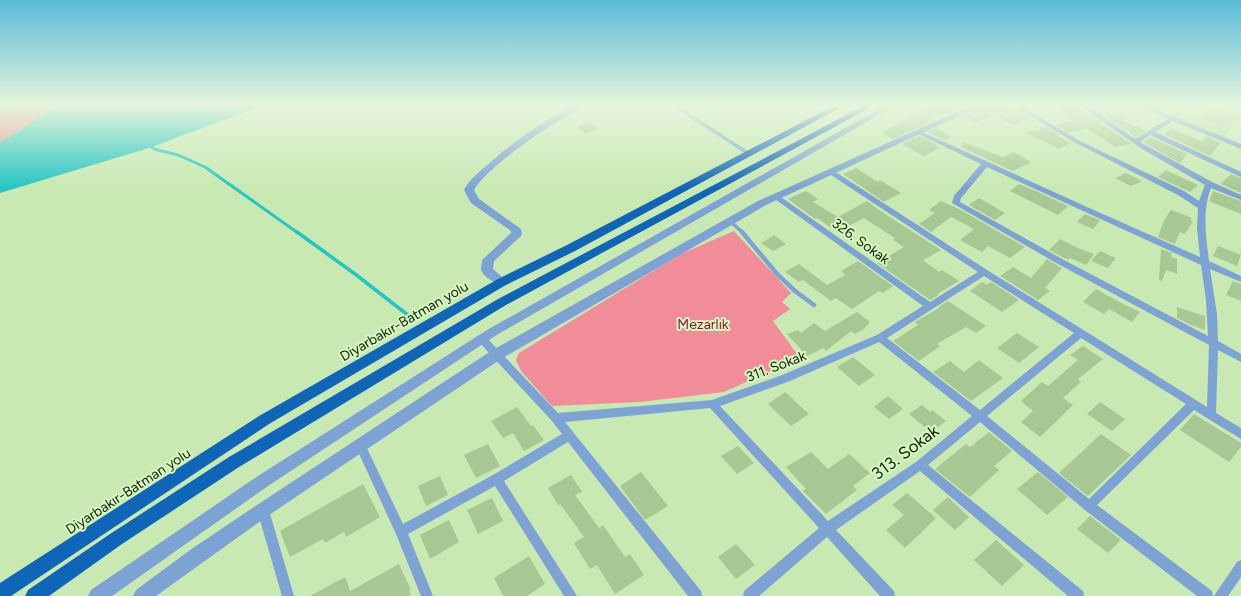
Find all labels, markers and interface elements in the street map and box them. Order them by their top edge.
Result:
street label: 326. Sokak [829,215,893,268]
street label: Diyarbakır-Batman yolu [337,278,471,365]
park label: Mezarlık [677,316,729,333]
street label: 311. Sokak [744,347,809,386]
street label: 313. Sokak [868,420,943,484]
street label: Diyarbakır-Batman yolu [63,445,194,538]

